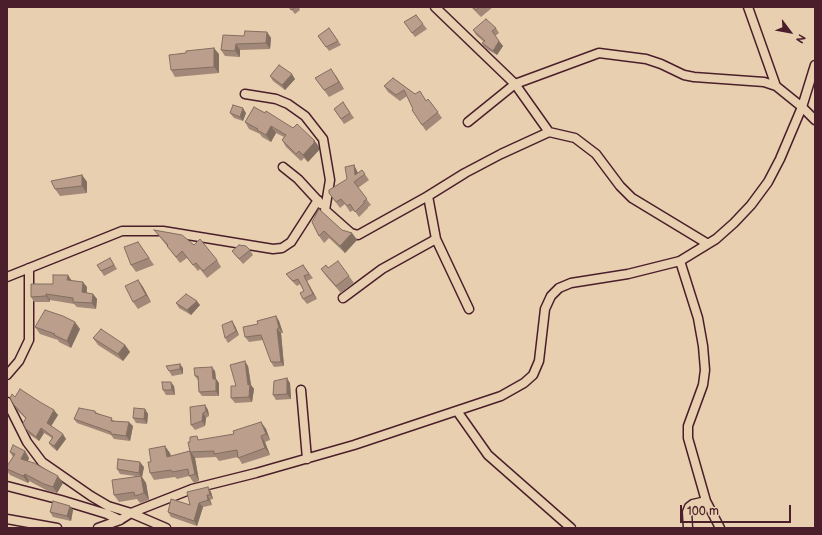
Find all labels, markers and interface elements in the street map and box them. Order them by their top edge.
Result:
north arrow [770,12,810,52]
text: N [793,32,808,46]
scale bar [682,497,793,523]
text: 100 m [687,504,719,519]

